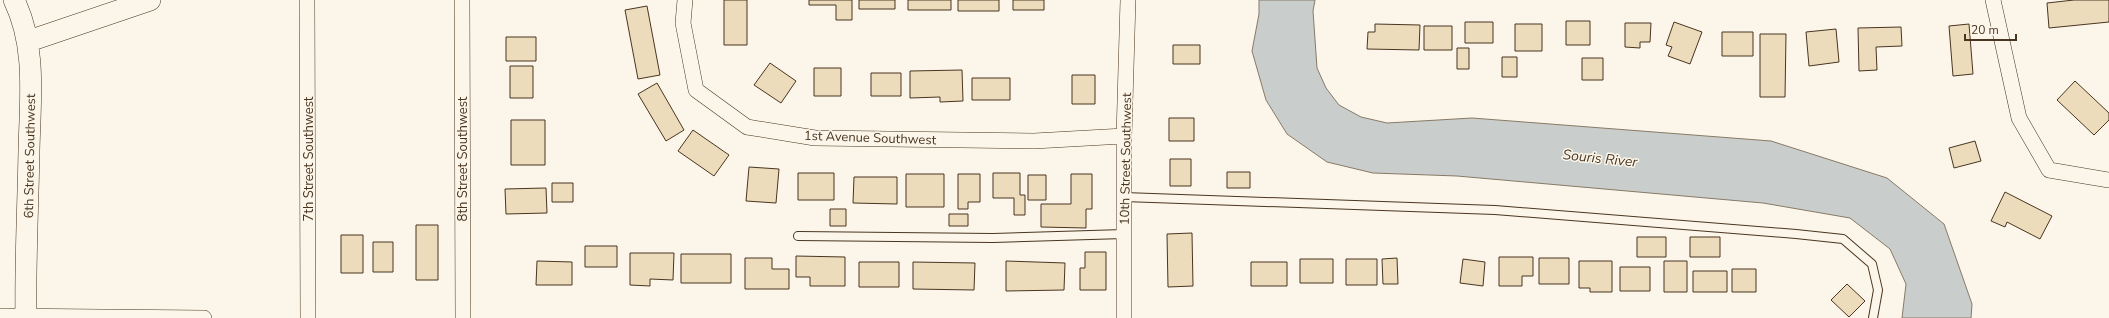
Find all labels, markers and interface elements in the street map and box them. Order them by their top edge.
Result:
scale bar [1965,16,2016,42]
text: 20 m [1971,22,1999,38]
street label: 10th Street Southwest [1116,92,1136,225]
street label: 6th Street Southwest [20,93,40,219]
street label: 7th Street Southwest [300,96,318,221]
street label: 8th Street Southwest [454,96,472,221]
street label: 1st Avenue Southwest [804,127,937,149]
water label: Souris River [1562,145,1639,172]

